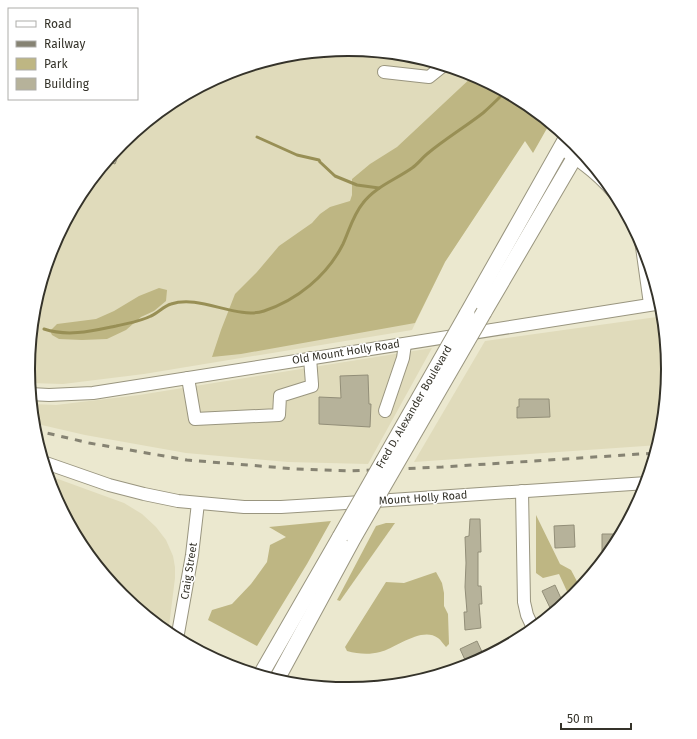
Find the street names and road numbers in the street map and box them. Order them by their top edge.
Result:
street label: Old Mount Holly Road [291,337,401,367]
street label: Fred D. Alexander Boulevard [373,343,455,471]
street label: Mount Holly Road [378,488,468,508]
street label: Craig Street [178,542,200,600]

